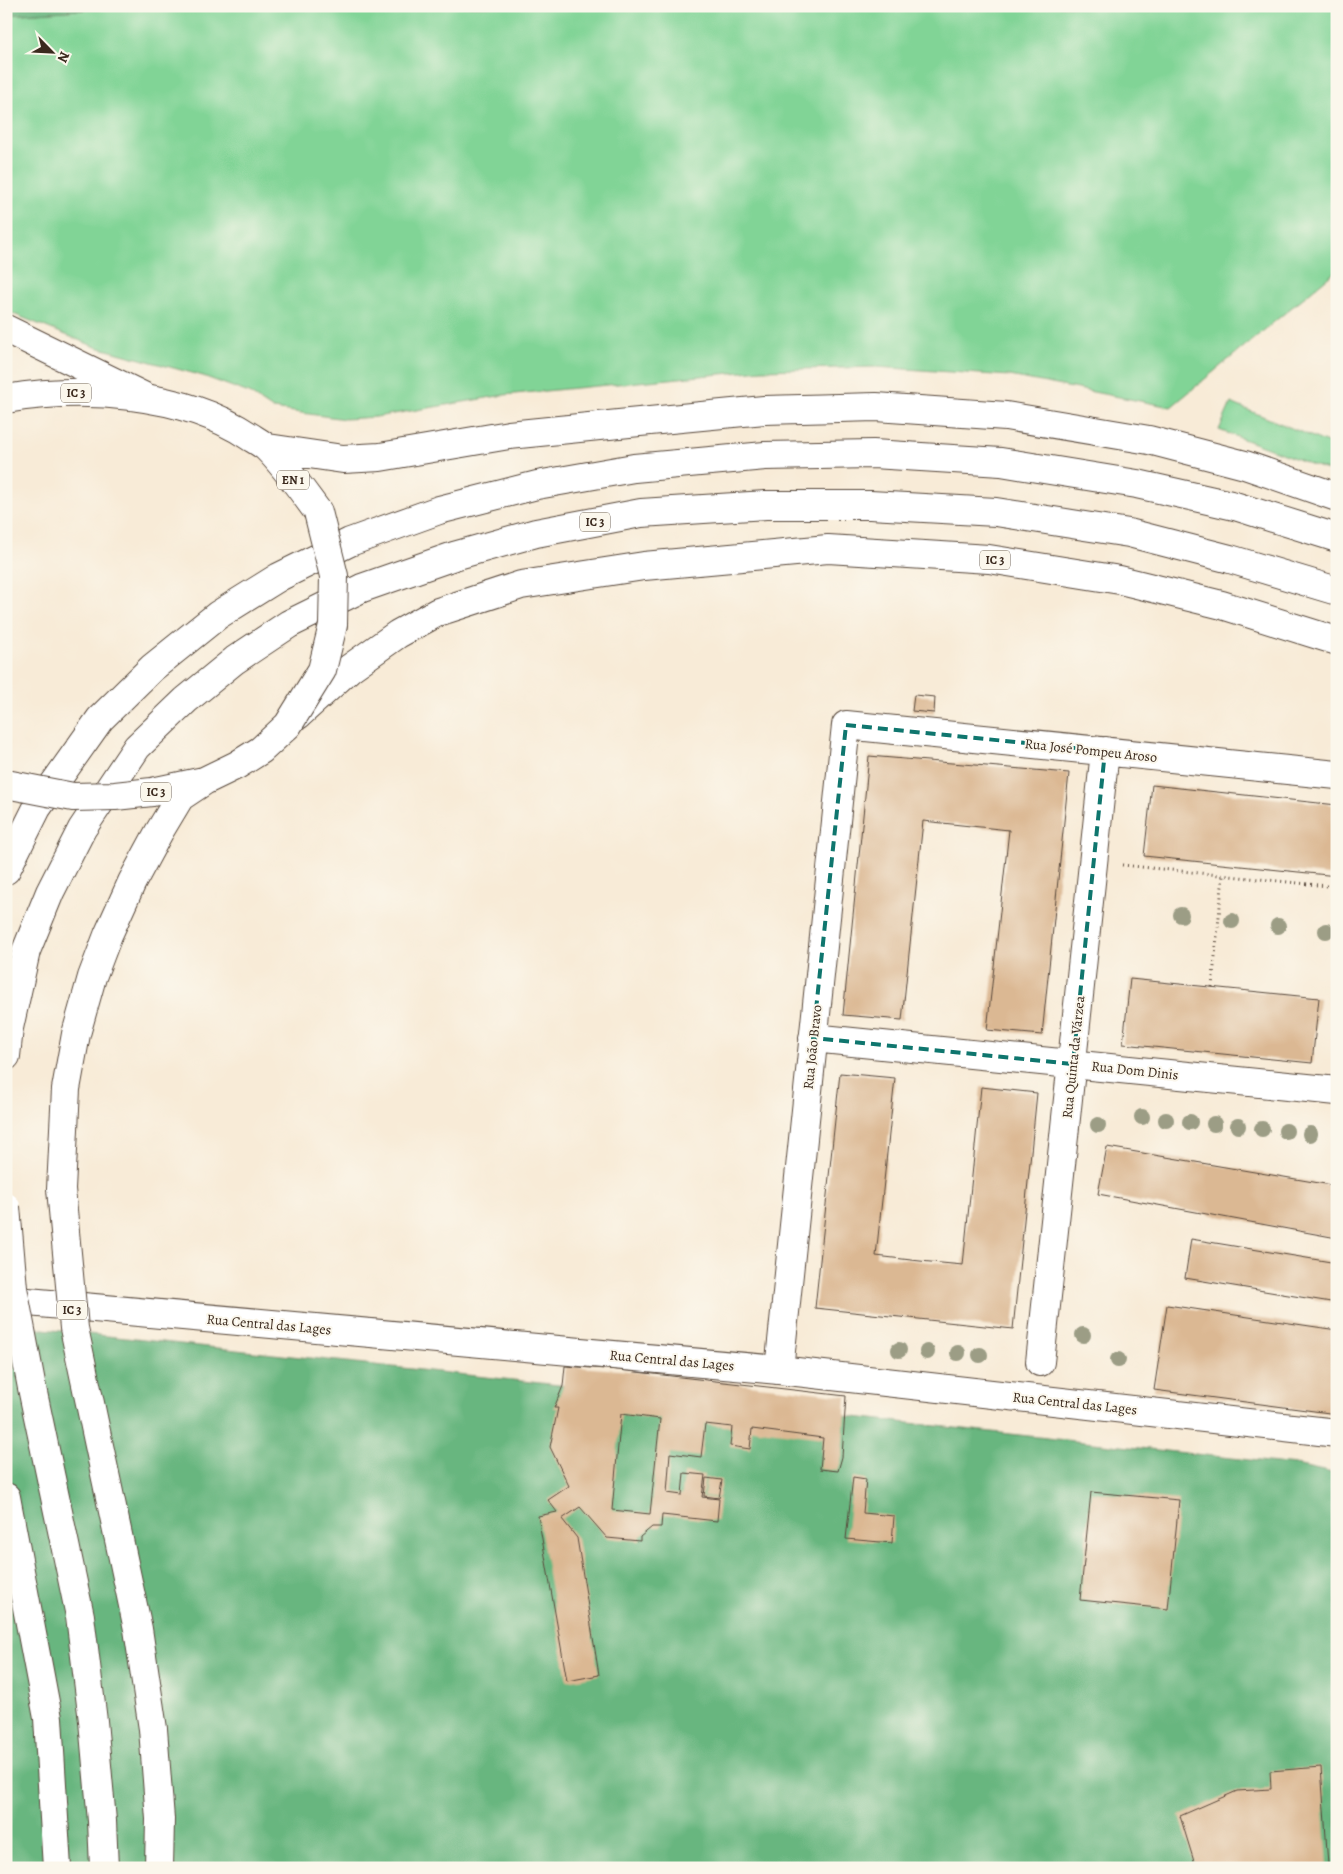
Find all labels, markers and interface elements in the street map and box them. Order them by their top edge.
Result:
north arrow [28,28,78,78]
text: N [53,49,74,66]
road number: IC 3 [61,383,91,402]
road number: EN 1 [277,470,309,490]
road number: IC 3 [580,512,610,532]
road number: IC 3 [980,550,1010,570]
street label: Rua José Pompeu Aroso [1024,734,1158,767]
road number: IC 3 [141,782,171,802]
street label: Rua Quinta da Várzea [1058,994,1089,1119]
street label: Rua João Bravo [799,1004,826,1090]
street label: Rua Dom Dinis [1091,1056,1179,1085]
road number: IC 3 [57,1300,87,1320]
street label: Rua Central das Lages [206,1310,332,1339]
street label: Rua Central das Lages [609,1346,735,1375]
street label: Rua Central das Lages [1012,1388,1138,1419]

